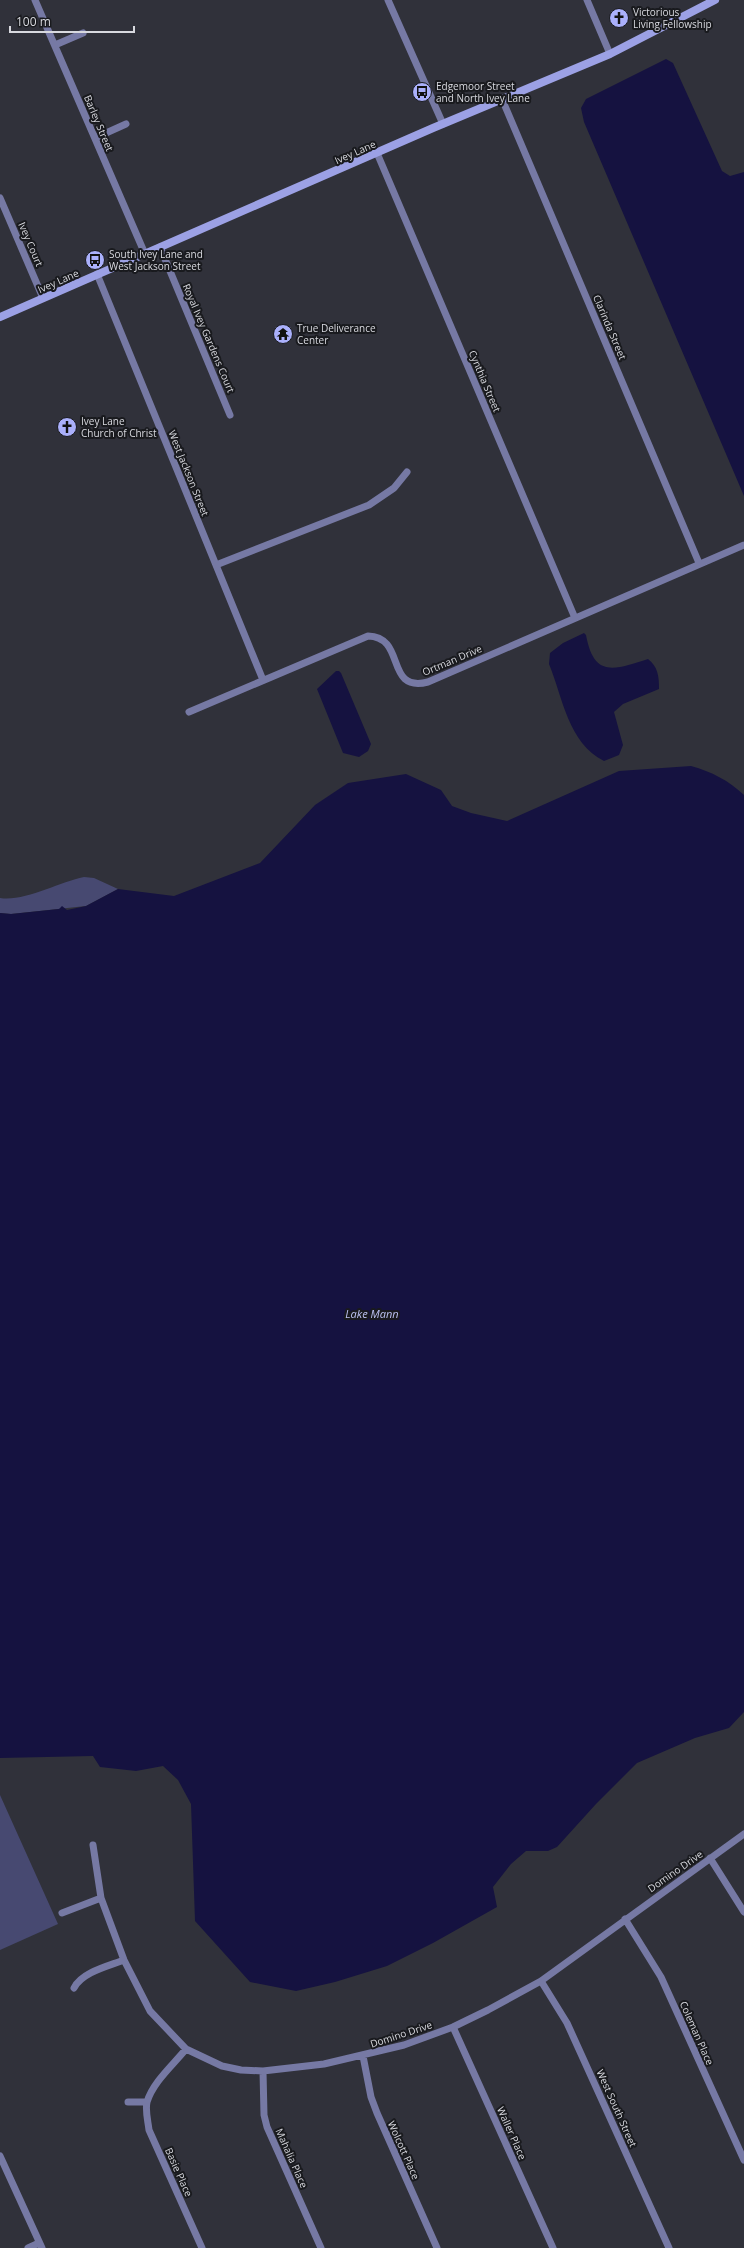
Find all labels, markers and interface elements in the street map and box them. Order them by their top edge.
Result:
place label: Victorious Living Fellowship [633,5,712,31]
church icon: Victorious Living Fellowship [608,7,630,29]
scale bar [10,8,134,34]
text: 100 m [16,13,51,30]
place label: Edgemoor Street and North Ivey Lane [436,79,530,105]
bus stop icon: Edgemoor Street and North Ivey Lane [411,81,433,103]
street label: Barley Street [81,93,117,154]
street label: Ivey Lane [332,137,378,167]
street label: Ivey Court [15,220,47,269]
place label: South Ivey Lane and West Jackson Street [109,247,203,273]
bus stop icon: South Ivey Lane and West Jackson Street [84,249,106,271]
street label: Ivey Lane [35,266,81,296]
street label: Royal Ivey Gardens Court [180,281,238,395]
street label: Clarinda Street [590,292,630,362]
place label: True Deliverance Center [297,321,376,347]
temple icon: True Deliverance Center [272,323,294,345]
street label: Cynthia Street [466,348,504,414]
place label: Ivey Lane Church of Christ [81,414,157,440]
church icon: Ivey Lane Church of Christ [56,416,78,438]
street label: West Jackson Street [165,428,213,518]
street label: Ortman Drive [420,641,484,679]
water label: Lake Mann [345,1306,399,1321]
street label: Domino Drive [645,1847,706,1895]
street label: Coleman Place [677,1999,717,2067]
street label: Domino Drive [368,2017,434,2051]
street label: West South Street [594,2067,641,2149]
street label: Waller Place [494,2104,530,2162]
street label: Wolcott Place [385,2118,423,2182]
street label: Mahalia Place [273,2126,312,2190]
street label: Basie Place [162,2145,196,2199]

